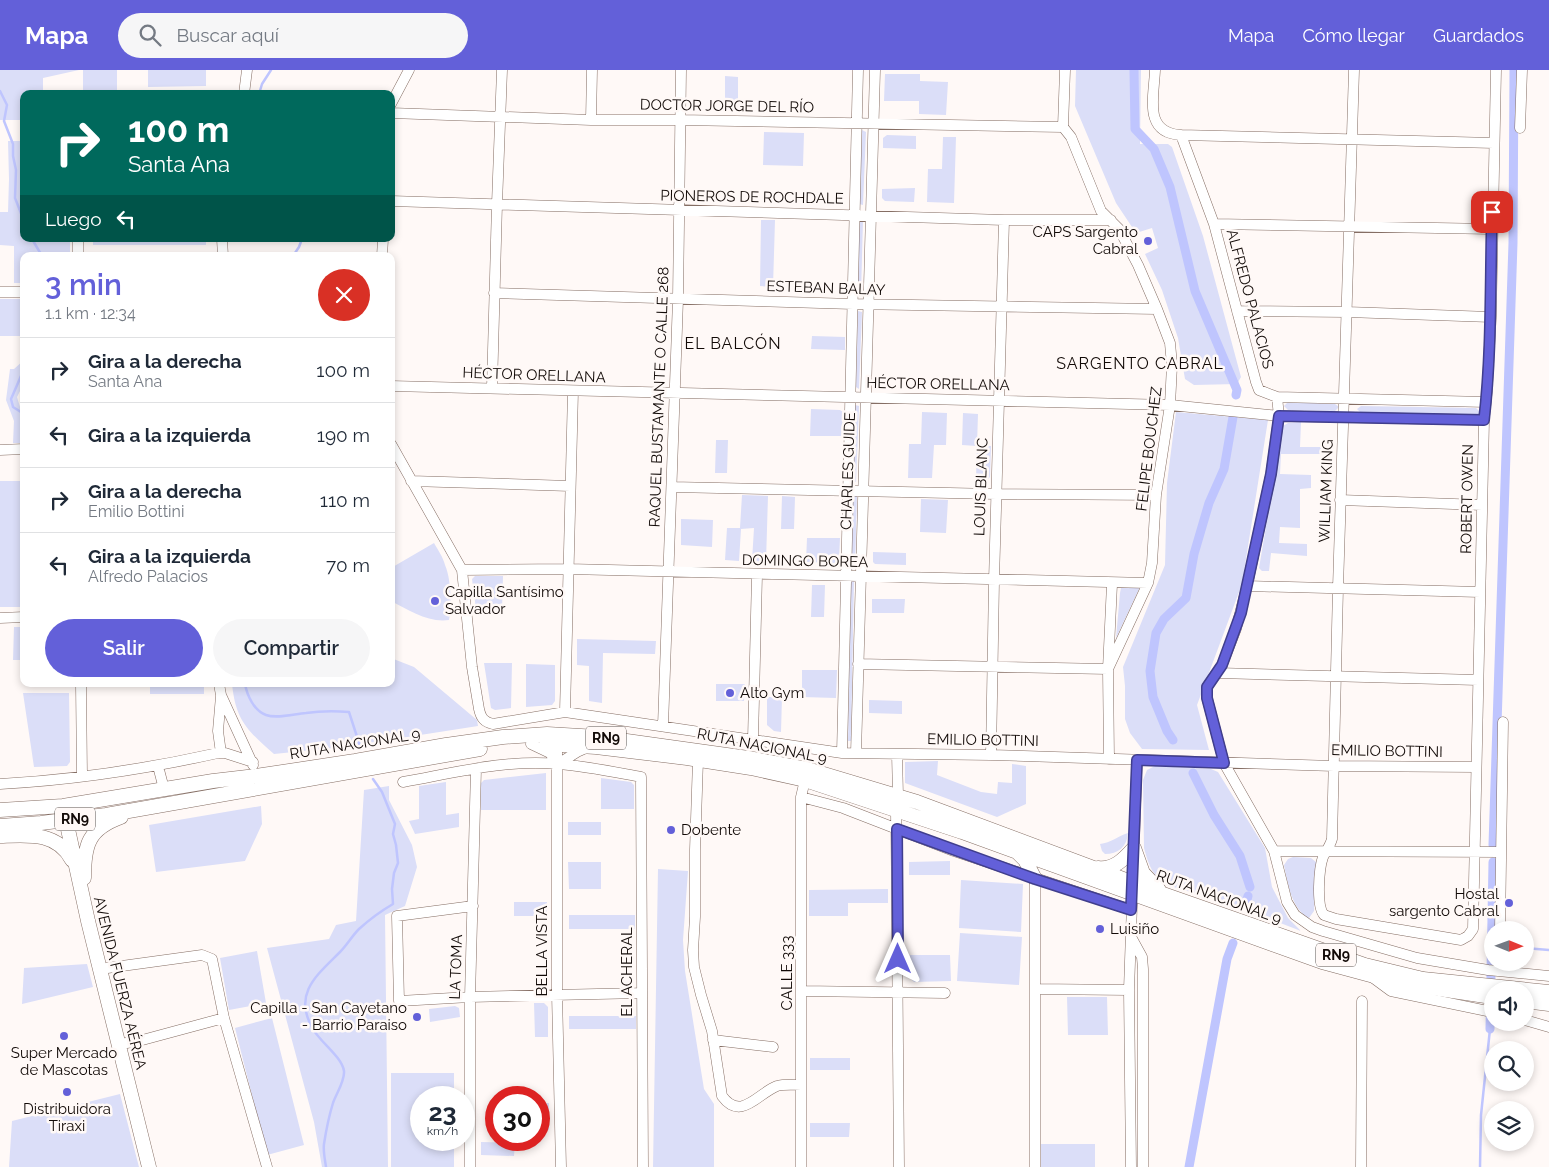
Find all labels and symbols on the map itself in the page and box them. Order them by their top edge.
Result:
street label: DOCTOR JORGE DEL RÍO [640,95,814,117]
street label: PIONEROS DE ROCHDALE [660,186,844,208]
pin [1471,191,1513,233]
place label: CAPS Sargento Cabral [1033,223,1139,258]
street label: ALFREDO PALACIOS [1223,227,1277,371]
marker: CAPS Sargento Cabral [1142,235,1154,247]
street label: RAQUEL BUSTAMANTE O CALLE 268 [645,266,673,528]
street label: ESTEBAN BALAY [766,277,886,299]
district label: EL BALCÓN [684,333,782,353]
district label: SARGENTO CABRAL [1056,354,1224,373]
street label: HÉCTOR ORELLANA [462,364,606,386]
street label: HÉCTOR ORELLANA [866,374,1010,394]
street label: FELIPE BOUCHEZ [1132,386,1166,512]
street label: CHARLES GUIDE [837,412,859,530]
street label: LOUIS BLANC [970,438,992,536]
street label: WILLIAM KING [1315,439,1337,543]
street label: ROBERT OWEN [1457,444,1477,554]
street label: DOMINGO BOREA [742,551,868,571]
place label: Capilla Santísimo Salvador [445,583,564,618]
marker: Capilla Santísimo Salvador [429,595,441,607]
place label: Alto Gym [740,684,804,702]
marker: Alto Gym [724,687,736,699]
street label: RUTA NACIONAL 9 [288,725,422,763]
street label: RUTA NACIONAL 9 [695,725,829,767]
road number: RN9 [586,726,626,750]
street label: EMILIO BOTTINI [927,730,1039,750]
street label: EMILIO BOTTINI [1331,741,1443,761]
road number: RN9 [55,808,95,831]
place label: Dobente [681,821,741,839]
marker: Dobente [665,824,677,836]
street label: RUTA NACIONAL 9 [1154,866,1284,928]
place label: Hostal sargento Cabral [1389,885,1500,920]
street label: AVENIDA FUERZA AÉREA [90,895,150,1071]
marker: Hostal sargento Cabral [1503,897,1515,909]
street label: BELLA VISTA [533,906,551,996]
place label: Luisiño [1110,920,1159,938]
north arrow [1484,921,1534,971]
marker: Luisiño [1094,923,1106,935]
street label: EL ACHERAL [618,927,636,1017]
position arrow [871,932,923,984]
street label: LA TOMA [446,934,466,1000]
street label: CALLE 333 [778,936,796,1010]
road number: RN9 [1316,944,1356,966]
place label: Capilla - San Cayetano - Barrio Paraiso [250,999,407,1034]
marker: Capilla - San Cayetano - Barrio Paraiso [411,1011,423,1023]
marker: Super Mercado de Mascotas [58,1030,70,1042]
place label: Super Mercado de Mascotas [11,1044,117,1079]
marker: Distribuidora Tiraxi [61,1086,73,1098]
speed limit sign: 30 [485,1086,550,1151]
place label: Distribuidora Tiraxi [23,1100,111,1135]

